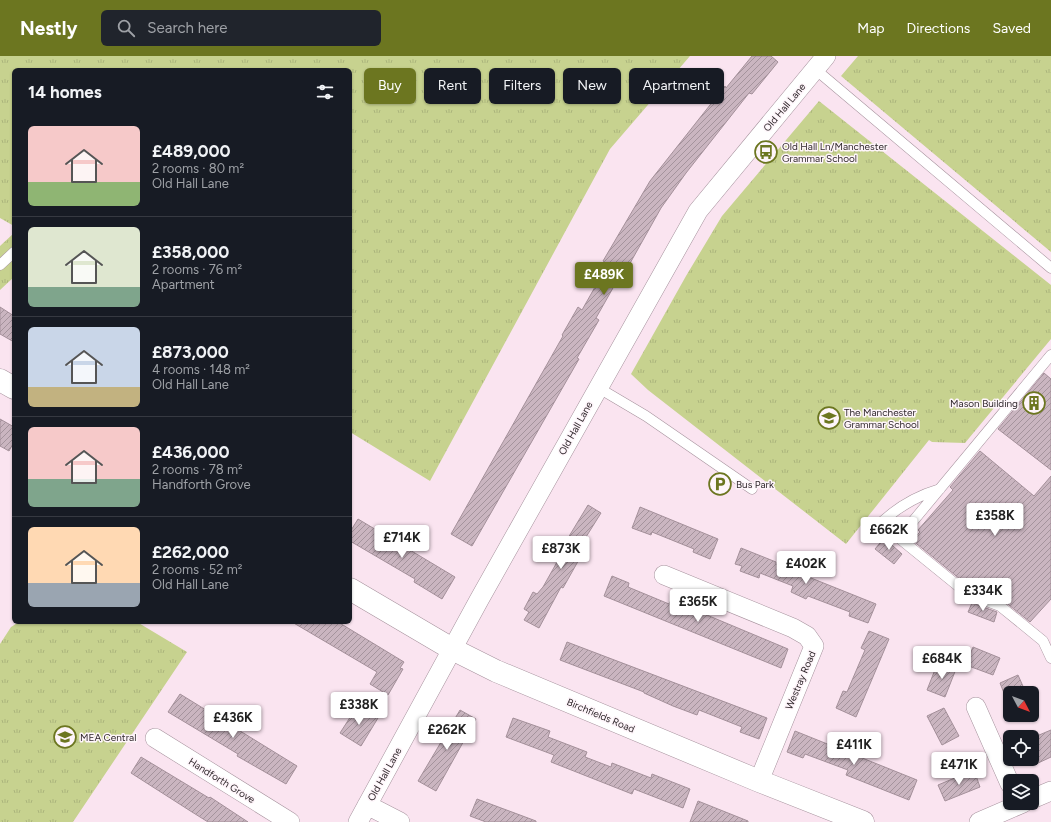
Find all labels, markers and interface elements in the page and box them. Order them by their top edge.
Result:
search box [101,10,381,46]
text: Nestly [20,17,77,40]
icon: search [115,17,137,39]
text: Search here [147,19,227,37]
text: Map [857,20,885,37]
text: Directions [907,20,970,37]
text: Saved [992,20,1031,37]
chip: Buy [364,68,416,104]
chip: Rent [424,68,481,104]
chip: Filters [489,68,555,104]
chip: New [563,68,621,104]
chip: Apartment [629,68,724,104]
street label: Old Hall Lane [760,80,809,134]
icon: filters [314,81,336,103]
text: 14 homes [28,82,102,102]
bus stop icon: Old Hall Ln/Manchester Grammar School [753,139,779,165]
place label: Old Hall Ln/Manchester Grammar School [782,140,888,165]
text: £489,000 [152,141,231,161]
icon: home [60,142,108,190]
text: 2 rooms · 80 m² [152,161,244,176]
text: Old Hall Lane [152,176,229,191]
text: £358,000 [152,242,229,262]
icon: home [60,243,108,291]
text: 2 rooms · 76 m² [152,262,242,277]
pin: £489K [576,262,632,296]
text: £489K [584,267,624,282]
text: Apartment [152,277,215,292]
text: £873,000 [152,342,229,362]
icon: home [60,343,108,391]
text: 4 rooms · 148 m² [152,362,250,377]
text: Old Hall Lane [152,377,229,392]
building icon: Mason Building [1021,390,1047,416]
place label: Mason Building [950,397,1018,410]
street label: Old Hall Lane [555,399,596,457]
school or university icon: The Manchester Grammar School [816,405,842,431]
place label: The Manchester Grammar School [844,406,919,431]
text: £436,000 [152,442,230,462]
icon: home [60,443,108,491]
text: 2 rooms · 78 m² [152,462,243,477]
parking icon: Bus Park [707,471,733,497]
text: Handforth Grove [152,477,251,492]
place label: Bus Park [736,478,774,491]
pin: £358K [967,503,1023,537]
text: £358K [975,508,1015,523]
pin: £662K [861,517,917,551]
text: £662K [869,522,909,537]
pin: £714K [374,525,430,559]
text: £714K [383,530,421,545]
pin: £873K [533,536,589,570]
text: £873K [542,541,580,556]
text: £262,000 [152,542,229,562]
icon: home [60,543,108,591]
pin: £402K [778,551,834,585]
text: £402K [786,556,826,571]
text: 2 rooms · 52 m² [152,562,243,577]
text: Old Hall Lane [152,577,229,592]
pin: £334K [955,578,1011,612]
text: £334K [963,583,1003,598]
pin: £365K [670,589,726,623]
text: £365K [679,594,717,609]
pin: £684K [914,646,970,680]
street label: Westray Road [782,649,819,711]
text: £684K [922,651,962,666]
north arrow [1003,686,1039,722]
map controls [1003,686,1039,810]
pin: £338K [331,692,387,726]
street label: Birchfields Road [565,695,637,736]
text: £338K [340,697,378,712]
pin: £436K [205,705,261,739]
text: £436K [213,710,253,725]
pin: £262K [419,717,475,751]
text: £262K [428,722,467,737]
school or university icon: MEA Central [52,724,78,750]
button: locate [1003,730,1039,766]
place label: MEA Central [80,731,136,744]
pin: £411K [826,732,882,766]
text: £411K [836,737,872,752]
street label: Old Hall Lane [364,745,405,803]
pin: £471K [931,752,987,786]
street label: Handforth Grove [186,755,258,806]
text: £471K [940,757,978,772]
button: layers [1003,774,1039,810]

